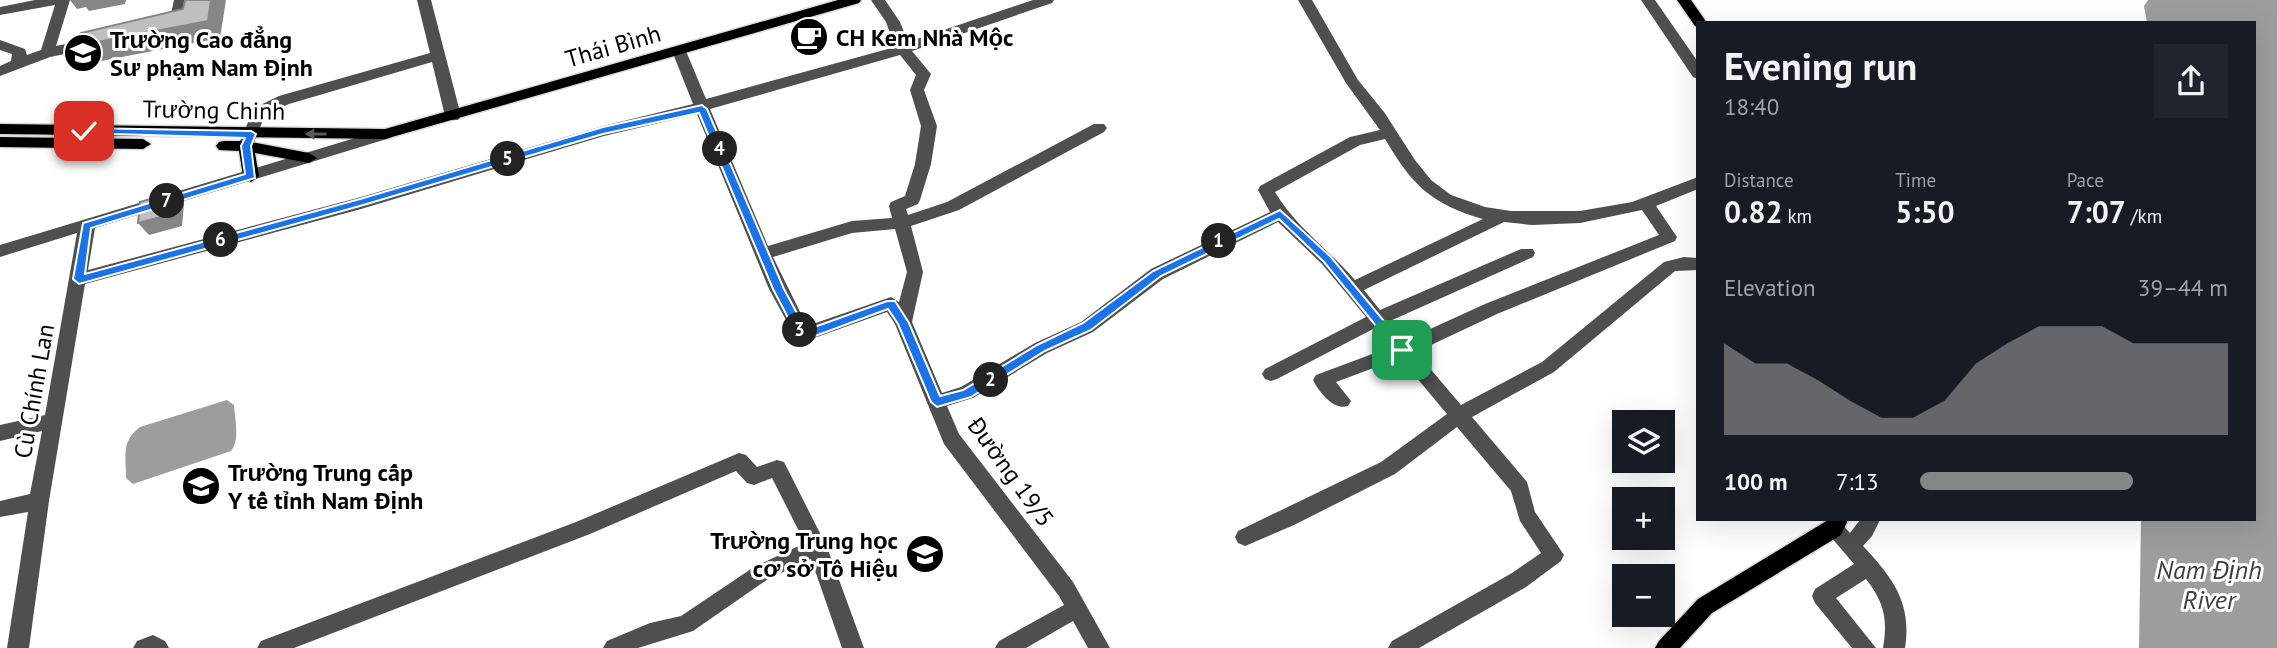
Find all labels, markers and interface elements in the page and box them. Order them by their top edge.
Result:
cafe icon: CH Kem Nhà Mộc [788,16,830,58]
street label: Thái Bình [562,18,664,74]
place label: CH Kem Nhà Mộc [836,22,1014,53]
place label: Trường Cao đẳng Sư phạm Nam Định [110,24,313,83]
school or university icon: Trường Cao đẳng Sư phạm Nam Định [62,32,104,74]
text: Evening run [1724,41,1917,90]
button: share [2154,44,2228,118]
text: 18:40 [1724,92,1779,121]
street label: Trường Chinh [142,93,286,127]
pin [54,101,114,161]
icon: check [65,112,103,150]
one-way arrow [305,128,327,140]
pin: 4 [702,132,738,166]
text: 4 [714,136,725,160]
pin: 5 [490,142,526,176]
text: 5 [502,146,513,170]
text: Distance [1724,168,1794,192]
text: Time [1895,168,1936,192]
text: Pace [2067,168,2104,192]
pin: 7 [150,184,184,218]
text: 7 [161,188,172,212]
text: 0.82 [1724,192,1782,231]
text: 5:50 [1895,192,1954,231]
text: 7:07 [2067,192,2126,231]
text: km [1782,204,1812,228]
text: /km [2126,204,2162,228]
pin: 6 [204,222,238,258]
pin: 1 [1202,224,1236,258]
text: 6 [215,227,226,251]
text: 1 [1213,228,1224,252]
text: Elevation [1724,273,1816,302]
text: 39–44 m [2138,273,2228,302]
pin: 3 [782,312,818,348]
text: 3 [794,317,805,341]
pin [1372,320,1432,380]
street label: Cù Chính Lan [7,321,61,461]
icon: arrive [1383,331,1421,369]
pin: 2 [974,362,1009,398]
text: 2 [985,367,996,391]
street label: Đường 19/5 [960,410,1061,533]
map controls [1612,410,1675,627]
button: layers [1612,410,1675,473]
place label: Trường Trung cấp Y tế tỉnh Nam Định [227,457,423,516]
school or university icon: Trường Trung cấp Y tế tỉnh Nam Định [180,465,222,507]
text: 100 m [1724,467,1787,496]
text: 7:13 [1836,467,1879,496]
button: + [1612,487,1675,550]
place label: Trường Trung học cơ sở Tô Hiệu [710,525,898,584]
school or university icon: Trường Trung học cơ sở Tô Hiệu [904,533,946,575]
water label: Nam Định River [2156,553,2262,616]
button: − [1612,564,1675,627]

